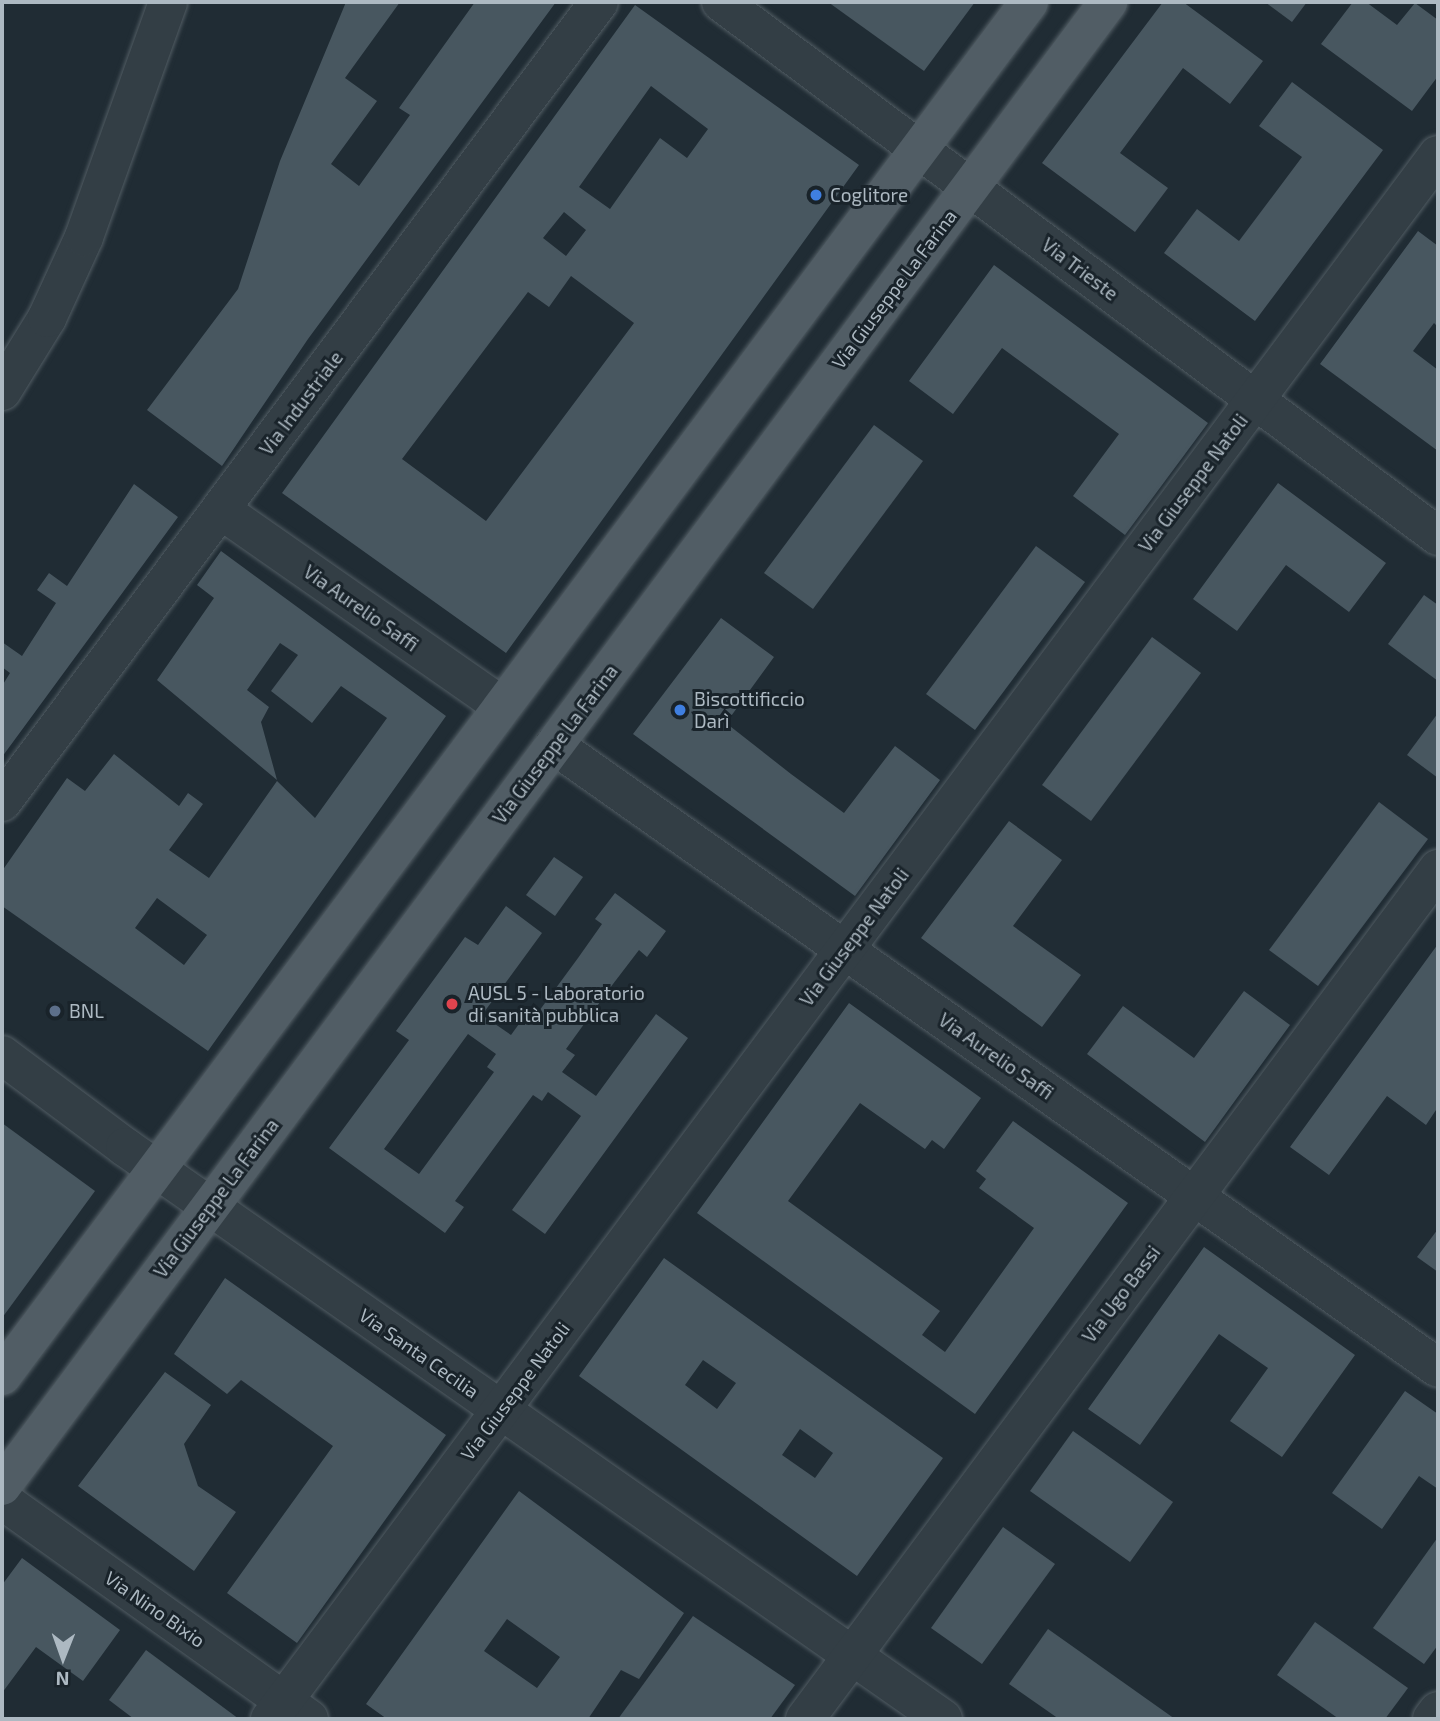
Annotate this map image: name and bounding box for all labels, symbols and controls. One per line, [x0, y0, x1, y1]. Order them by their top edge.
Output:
place label: Coglitore [830, 184, 908, 206]
marker: Coglitore [808, 187, 824, 203]
street label: Via Giuseppe La Farina [827, 205, 961, 373]
street label: Via Trieste [1037, 233, 1123, 305]
street label: Via Industriale [255, 347, 347, 459]
street label: Via Giuseppe Natoli [1134, 409, 1252, 557]
street label: Via Aurelio Saffi [299, 560, 423, 656]
street label: Via Giuseppe La Farina [488, 660, 622, 828]
place label: Biscottificcio Darì [694, 688, 805, 732]
marker: Biscottificcio Darì [672, 702, 688, 718]
street label: Via Giuseppe Natoli [795, 863, 913, 1011]
place label: AUSL 5 - Laboratorio di sanità pubblica [468, 982, 645, 1026]
marker: AUSL 5 - Laboratorio di sanità pubblica [442, 994, 462, 1014]
place label: BNL [69, 1000, 104, 1022]
marker: BNL [47, 1003, 63, 1019]
street label: Via Aurelio Saffi [934, 1008, 1058, 1104]
street label: Via Giuseppe La Farina [149, 1114, 283, 1282]
street label: Via Ugo Bassi [1077, 1241, 1165, 1347]
street label: Via Santa Cecilia [355, 1303, 483, 1403]
street label: Via Giuseppe Natoli [456, 1317, 574, 1465]
street label: Via Nino Bixio [100, 1566, 210, 1652]
north arrow [28, 1623, 98, 1693]
text: N [56, 1668, 70, 1691]

